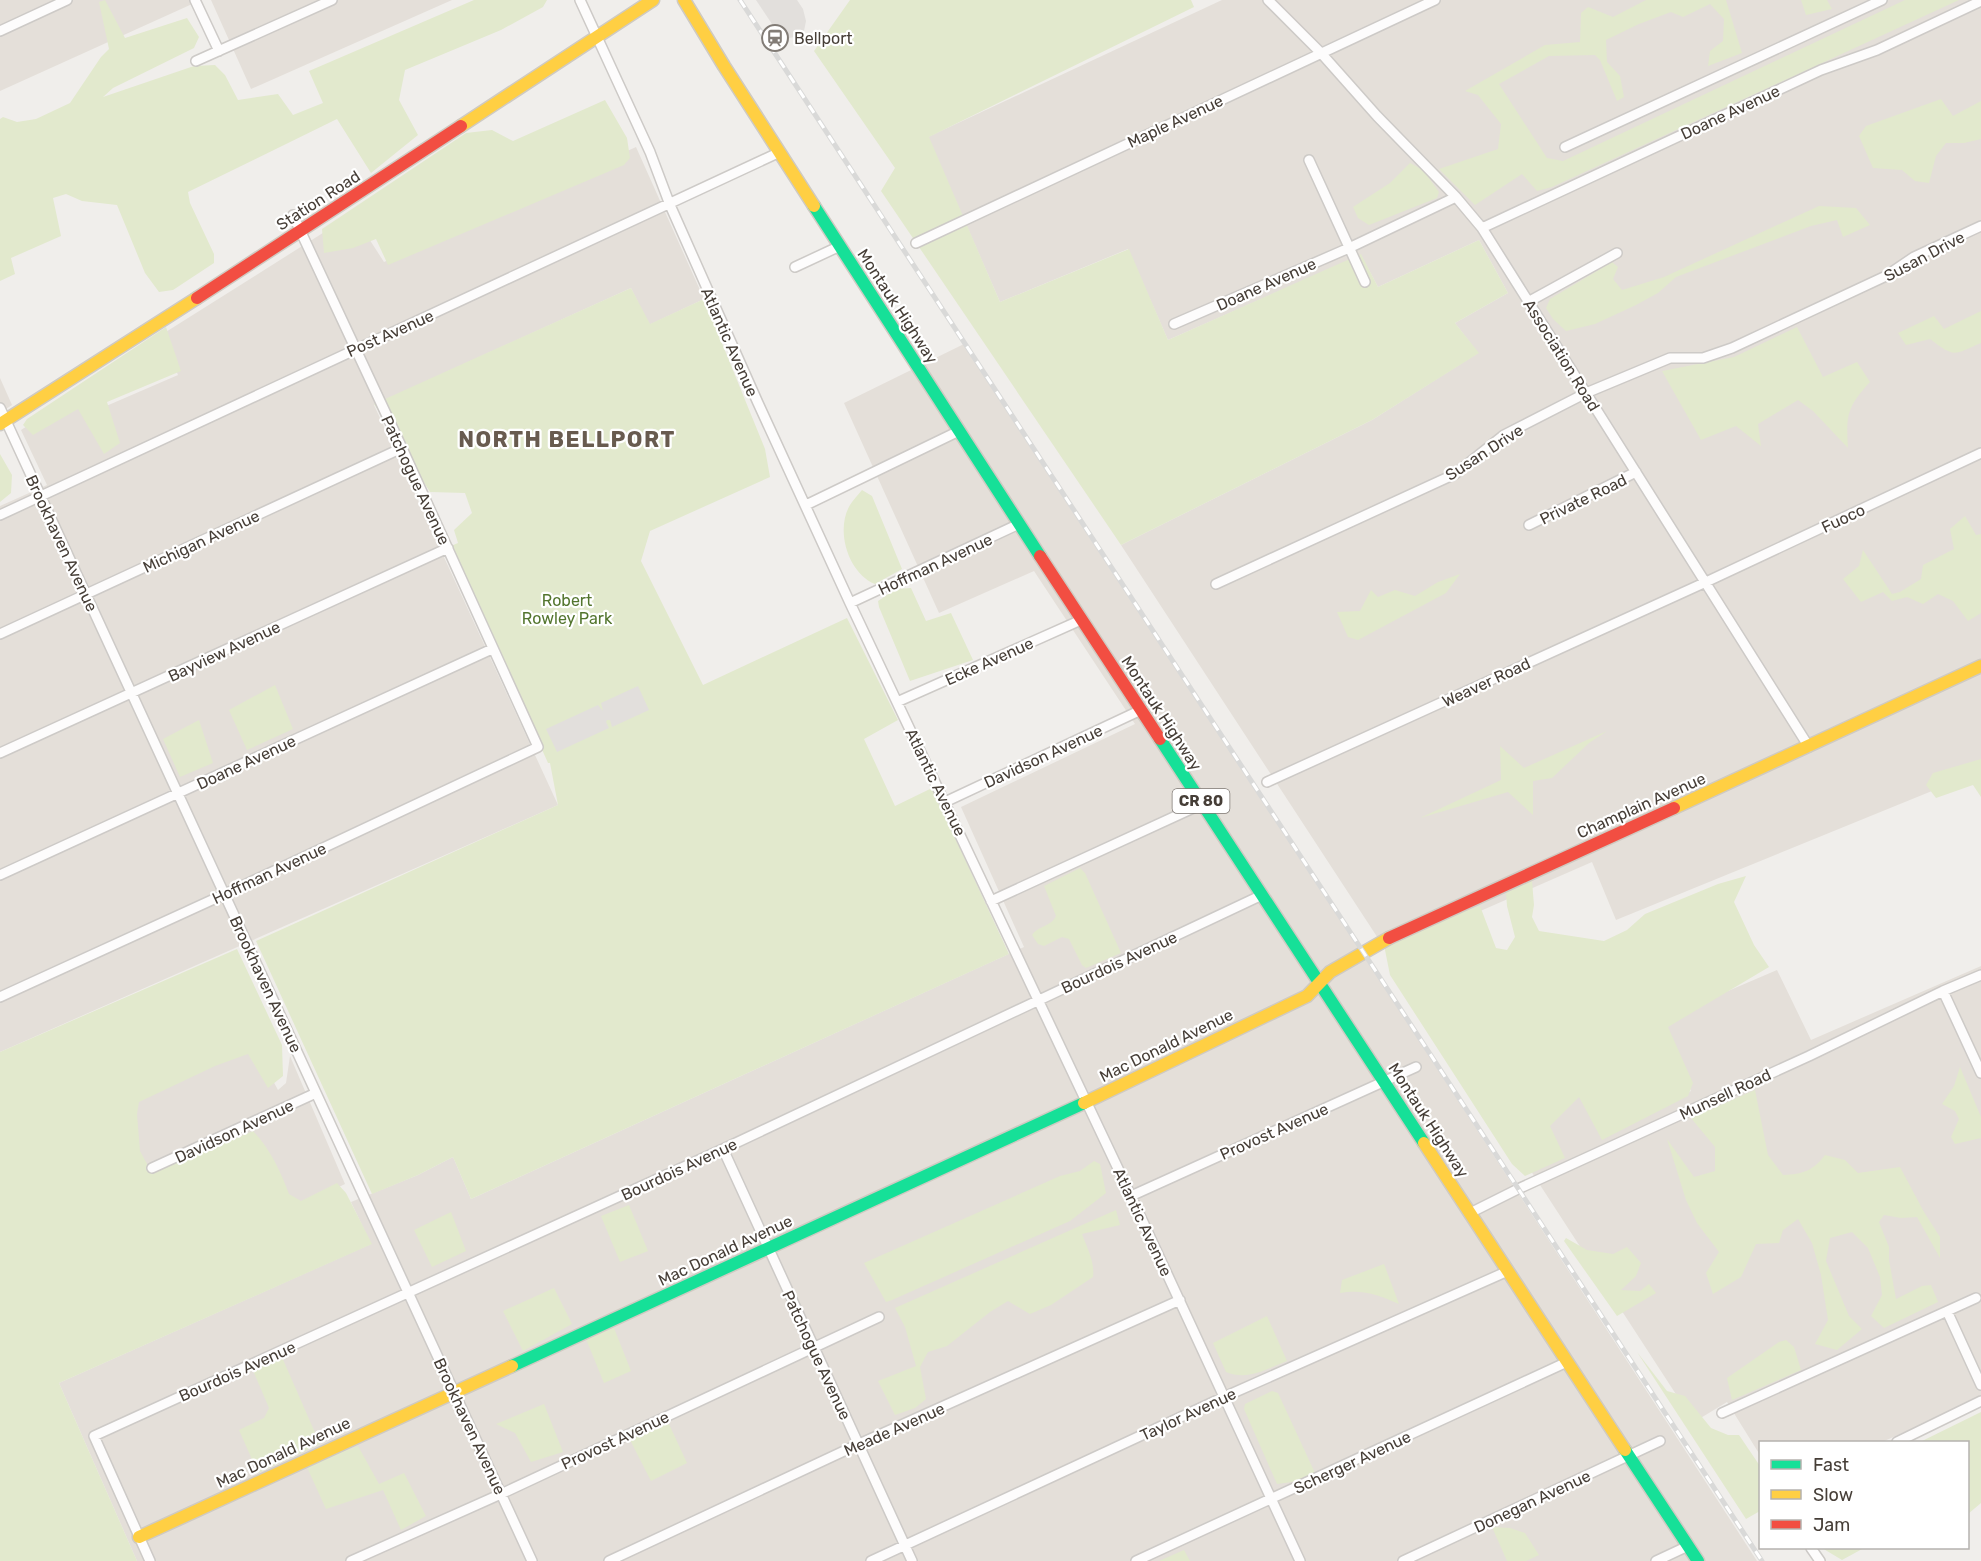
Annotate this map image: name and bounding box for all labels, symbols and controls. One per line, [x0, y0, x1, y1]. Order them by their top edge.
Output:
station icon: Bellport [760, 23, 790, 53]
place label: Bellport [794, 29, 852, 48]
street label: Doane Avenue [1678, 81, 1783, 144]
street label: Maple Avenue [1124, 91, 1226, 152]
street label: Station Road [273, 166, 364, 234]
street label: Susan Drive [1881, 227, 1968, 286]
street label: Montauk Highway [853, 245, 942, 367]
street label: Doane Avenue [1213, 254, 1319, 315]
street label: Atlantic Avenue [697, 285, 762, 400]
street label: Association Road [1519, 296, 1604, 415]
street label: Post Avenue [344, 306, 437, 361]
street label: Patchogue Avenue [377, 412, 454, 548]
street label: Susan Drive [1442, 420, 1527, 485]
district label: NORTH BELLPORT [458, 426, 676, 453]
street label: Private Road [1537, 470, 1630, 529]
street label: Brookhaven Avenue [22, 472, 102, 615]
street label: Fuoco [1818, 500, 1868, 537]
street label: Michigan Avenue [140, 506, 263, 577]
street label: Hoffman Avenue [875, 530, 995, 599]
park label: Robert Rowley Park [522, 591, 613, 628]
street label: Bayview Avenue [165, 617, 283, 686]
street label: Ecke Avenue [942, 633, 1036, 689]
street label: Montauk Highway [1117, 652, 1206, 774]
street label: Weaver Road [1439, 654, 1533, 711]
street label: Davidson Avenue [981, 721, 1106, 792]
street label: Atlantic Avenue [901, 725, 970, 839]
street label: Doane Avenue [194, 731, 299, 794]
street label: Champlain Avenue [1574, 769, 1709, 842]
road number: CR 80 [1172, 789, 1230, 813]
street label: Hoffman Avenue [209, 839, 329, 908]
street label: Brookhaven Avenue [226, 913, 306, 1056]
street label: Bourdois Avenue [1058, 927, 1180, 998]
street label: Mac Donald Avenue [1096, 1005, 1236, 1086]
street label: Montauk Highway [1384, 1059, 1473, 1181]
street label: Munsell Road [1676, 1065, 1774, 1124]
street label: Davidson Avenue [172, 1096, 297, 1167]
street label: Provost Avenue [1217, 1099, 1331, 1164]
street label: Bourdois Avenue [618, 1134, 740, 1205]
street label: Atlantic Avenue [1109, 1165, 1176, 1279]
street label: Mac Donald Avenue [655, 1211, 795, 1290]
street label: Patchogue Avenue [778, 1287, 855, 1423]
street label: Bourdois Avenue [176, 1337, 299, 1406]
street label: Brookhaven Avenue [430, 1355, 510, 1498]
street label: Taylor Avenue [1137, 1384, 1239, 1445]
street label: Meade Avenue [841, 1399, 948, 1460]
street label: Provost Avenue [558, 1407, 672, 1474]
street label: Mac Donald Avenue [213, 1413, 353, 1492]
street label: Scherger Avenue [1291, 1427, 1414, 1498]
legend [1759, 1441, 1969, 1549]
text: Fast [1813, 1454, 1849, 1476]
street label: Donegan Avenue [1471, 1466, 1594, 1537]
text: Slow [1813, 1484, 1853, 1506]
text: Jam [1813, 1514, 1850, 1536]

